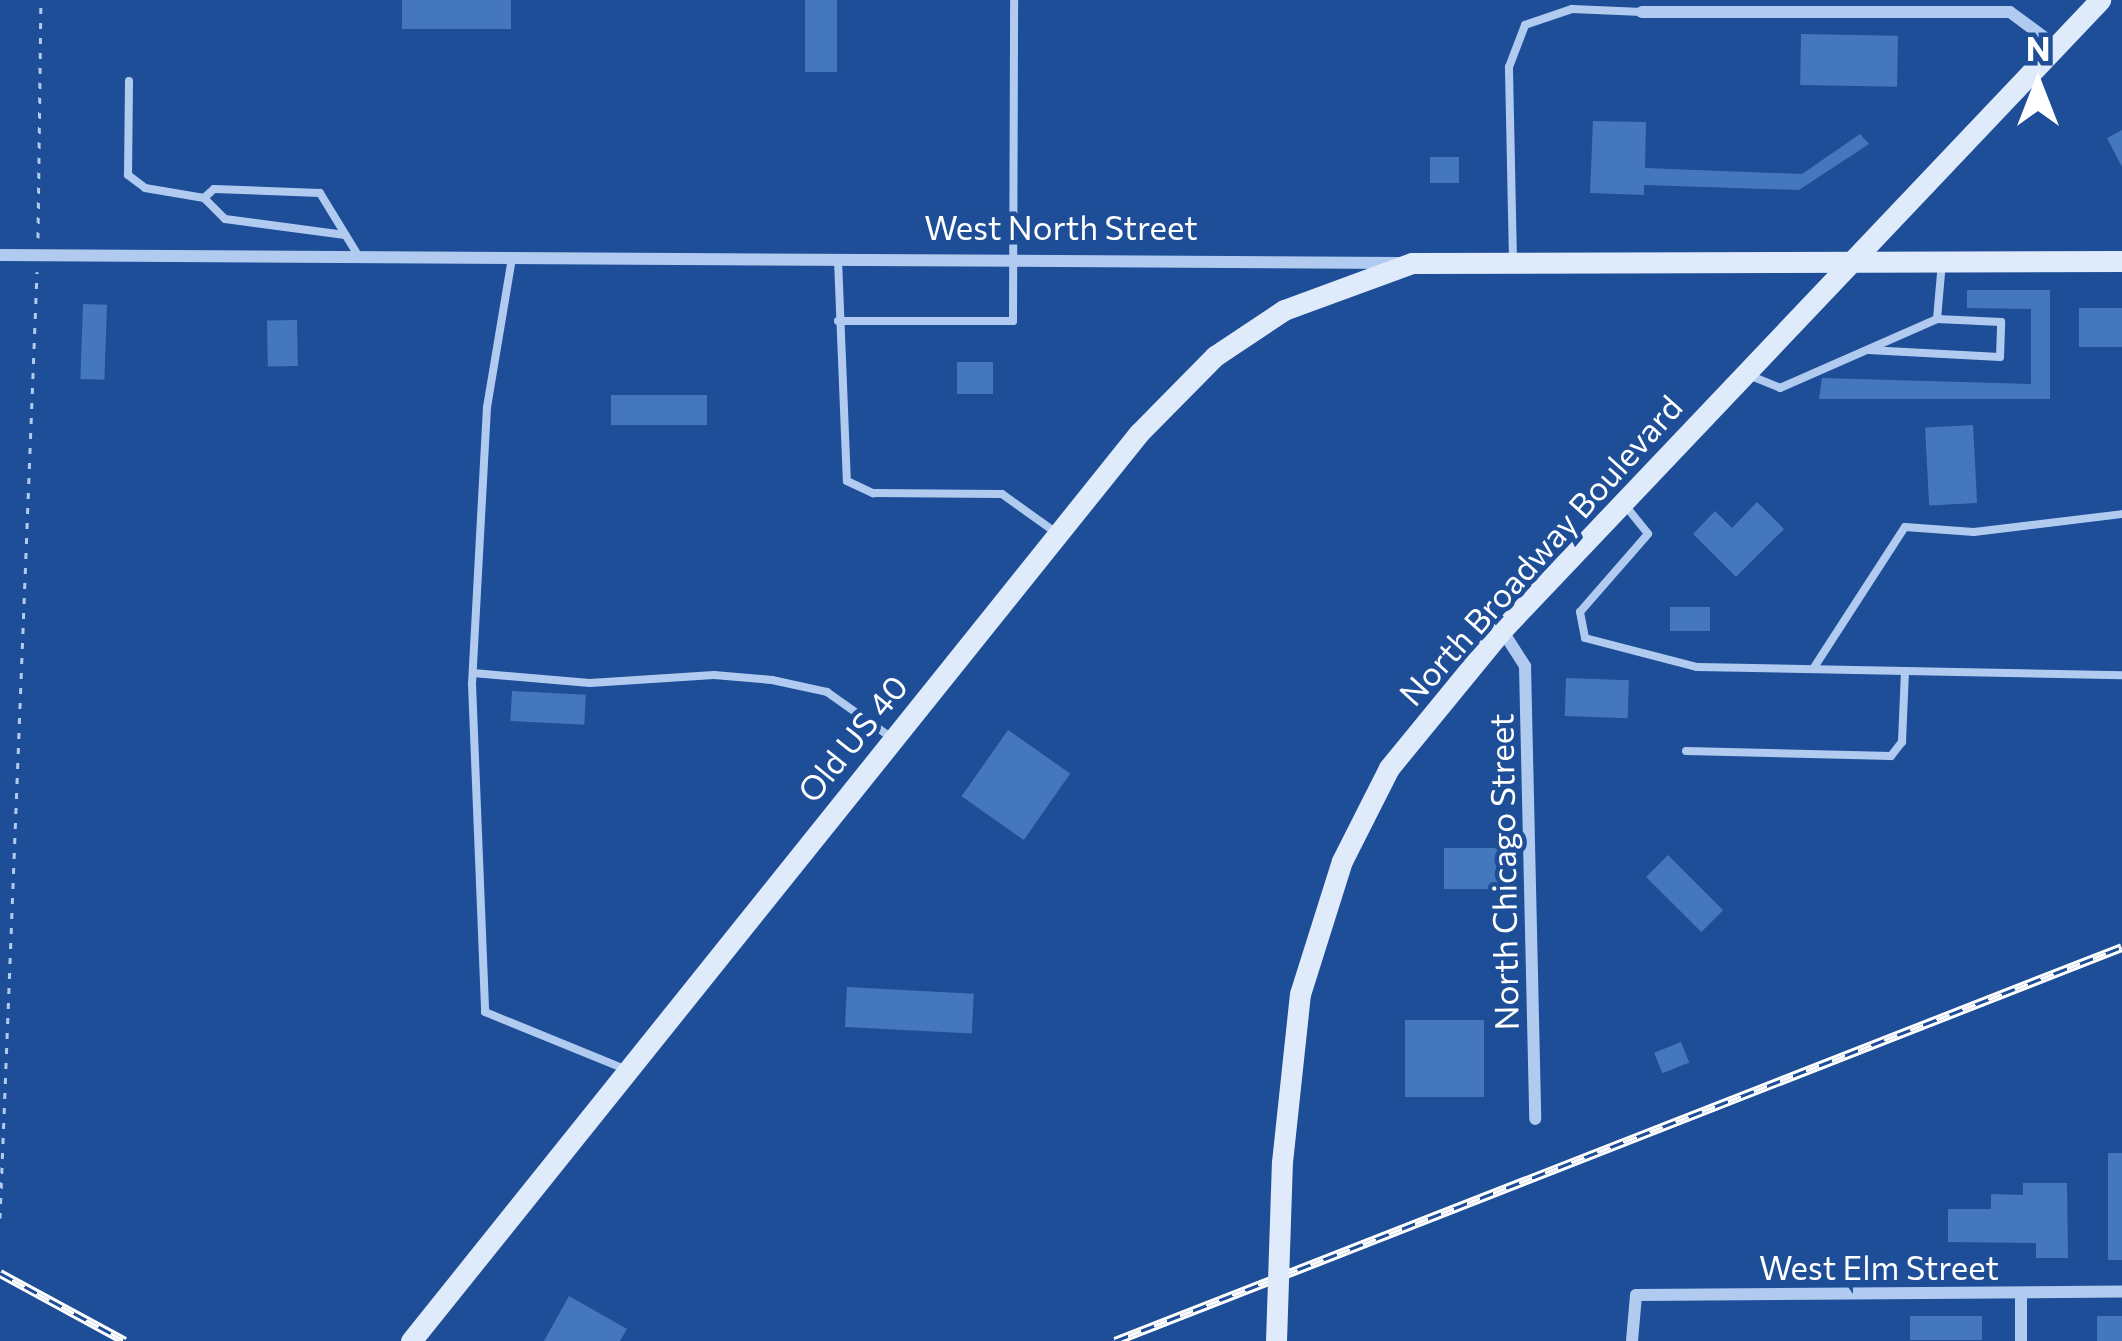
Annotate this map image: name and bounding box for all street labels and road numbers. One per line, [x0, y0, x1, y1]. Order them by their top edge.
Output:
street label: West North Street [924, 207, 1198, 247]
street label: North Broadway Boulevard [1390, 387, 1690, 713]
street label: Old US 40 [789, 667, 915, 809]
street label: North Chicago Street [1480, 713, 1526, 1031]
street label: West Elm Street [1759, 1247, 1999, 1287]

